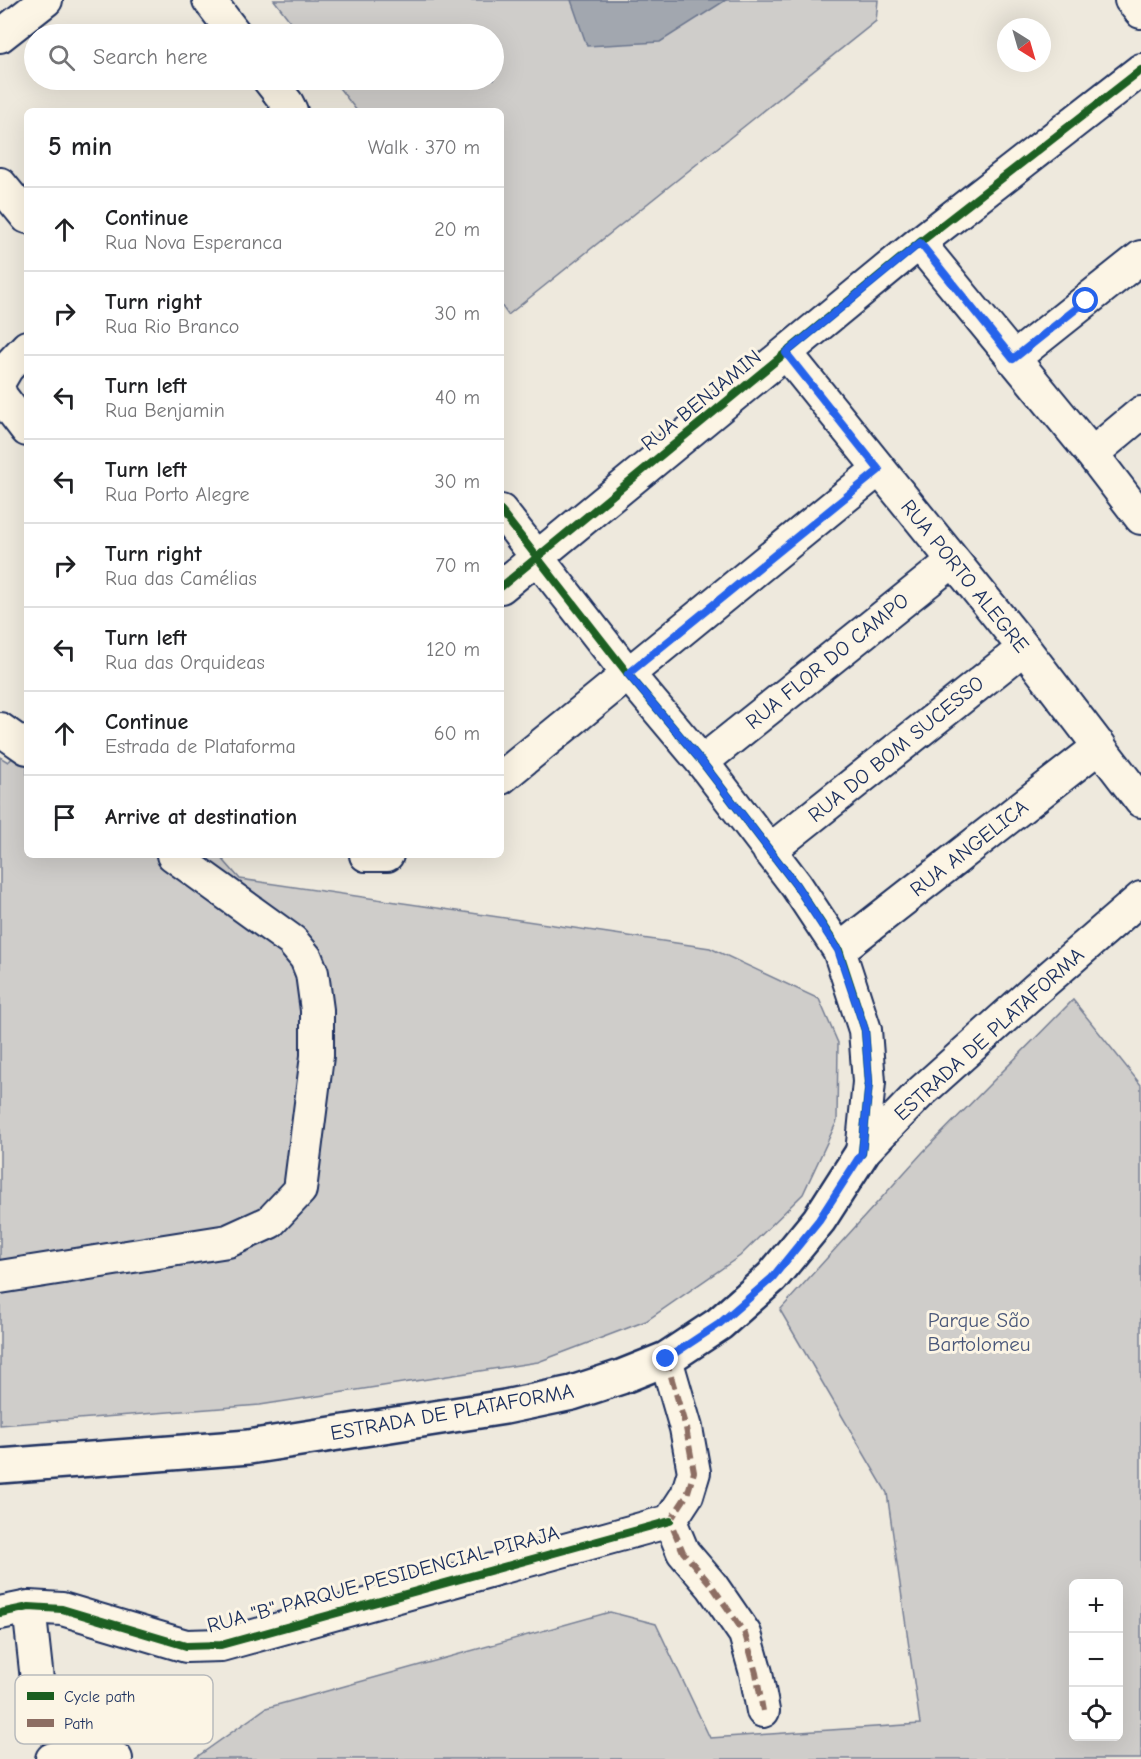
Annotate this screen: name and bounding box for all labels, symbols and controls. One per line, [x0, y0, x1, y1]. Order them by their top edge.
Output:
north arrow [997, 18, 1051, 72]
search box [24, 24, 504, 90]
icon: search [45, 41, 78, 74]
text: Search here [93, 44, 208, 70]
text: 5 min [48, 132, 112, 162]
text: Walk · 370 m [368, 136, 480, 159]
text: Continue [105, 205, 188, 231]
icon: ahead [48, 213, 81, 246]
text: 20 m [434, 218, 480, 241]
text: Rua Nova Esperanca [105, 231, 283, 254]
route start [1072, 287, 1098, 313]
text: Turn right [105, 289, 202, 315]
icon: right [48, 297, 81, 330]
text: 30 m [434, 302, 480, 325]
text: Rua Rio Branco [105, 315, 239, 338]
street label: RUA BENJAMIN [636, 344, 766, 456]
text: Turn left [105, 373, 187, 399]
icon: left [48, 381, 81, 414]
text: 40 m [435, 386, 480, 409]
text: Rua Benjamin [105, 399, 225, 422]
text: Turn left [105, 457, 187, 483]
icon: left [48, 465, 81, 498]
text: 30 m [434, 470, 480, 493]
text: Rua Porto Alegre [105, 483, 250, 506]
street label: RUA PORTO ALEGRE [896, 495, 1034, 657]
text: Turn right [105, 541, 202, 567]
icon: right [48, 549, 81, 582]
text: 70 m [435, 554, 480, 577]
text: Rua das Camélias [105, 567, 257, 590]
street label: RUA FLOR DO CAMPO [741, 588, 913, 734]
text: Turn left [105, 625, 187, 651]
icon: left [48, 633, 81, 666]
text: 120 m [426, 638, 480, 661]
text: Rua das Orquideas [105, 651, 265, 674]
street label: RUA DO BOM SUCESSO [803, 671, 989, 827]
text: Continue [105, 709, 188, 735]
icon: ahead [48, 717, 81, 750]
text: 60 m [434, 722, 480, 745]
text: Estrada de Plataforma [105, 735, 296, 758]
street label: RUA ANGELICA [905, 795, 1033, 901]
icon: arrive [48, 801, 81, 834]
text: Arrive at destination [105, 804, 297, 830]
street label: ESTRADA DE PLATAFORMA [889, 942, 1089, 1126]
park label: Parque São Bartolomeu [927, 1308, 1031, 1356]
route end [652, 1345, 678, 1371]
street label: ESTRADA DE PLATAFORMA [328, 1379, 576, 1445]
street label: RUA "B" PARQUE PESIDENCIAL PIRAJA [204, 1520, 562, 1638]
map controls [1069, 1579, 1123, 1741]
button: + [1069, 1579, 1123, 1633]
button: − [1069, 1633, 1123, 1687]
legend [15, 1675, 213, 1744]
button: locate [1069, 1687, 1123, 1741]
text: Cycle path [64, 1688, 135, 1706]
text: Path [64, 1715, 94, 1733]

